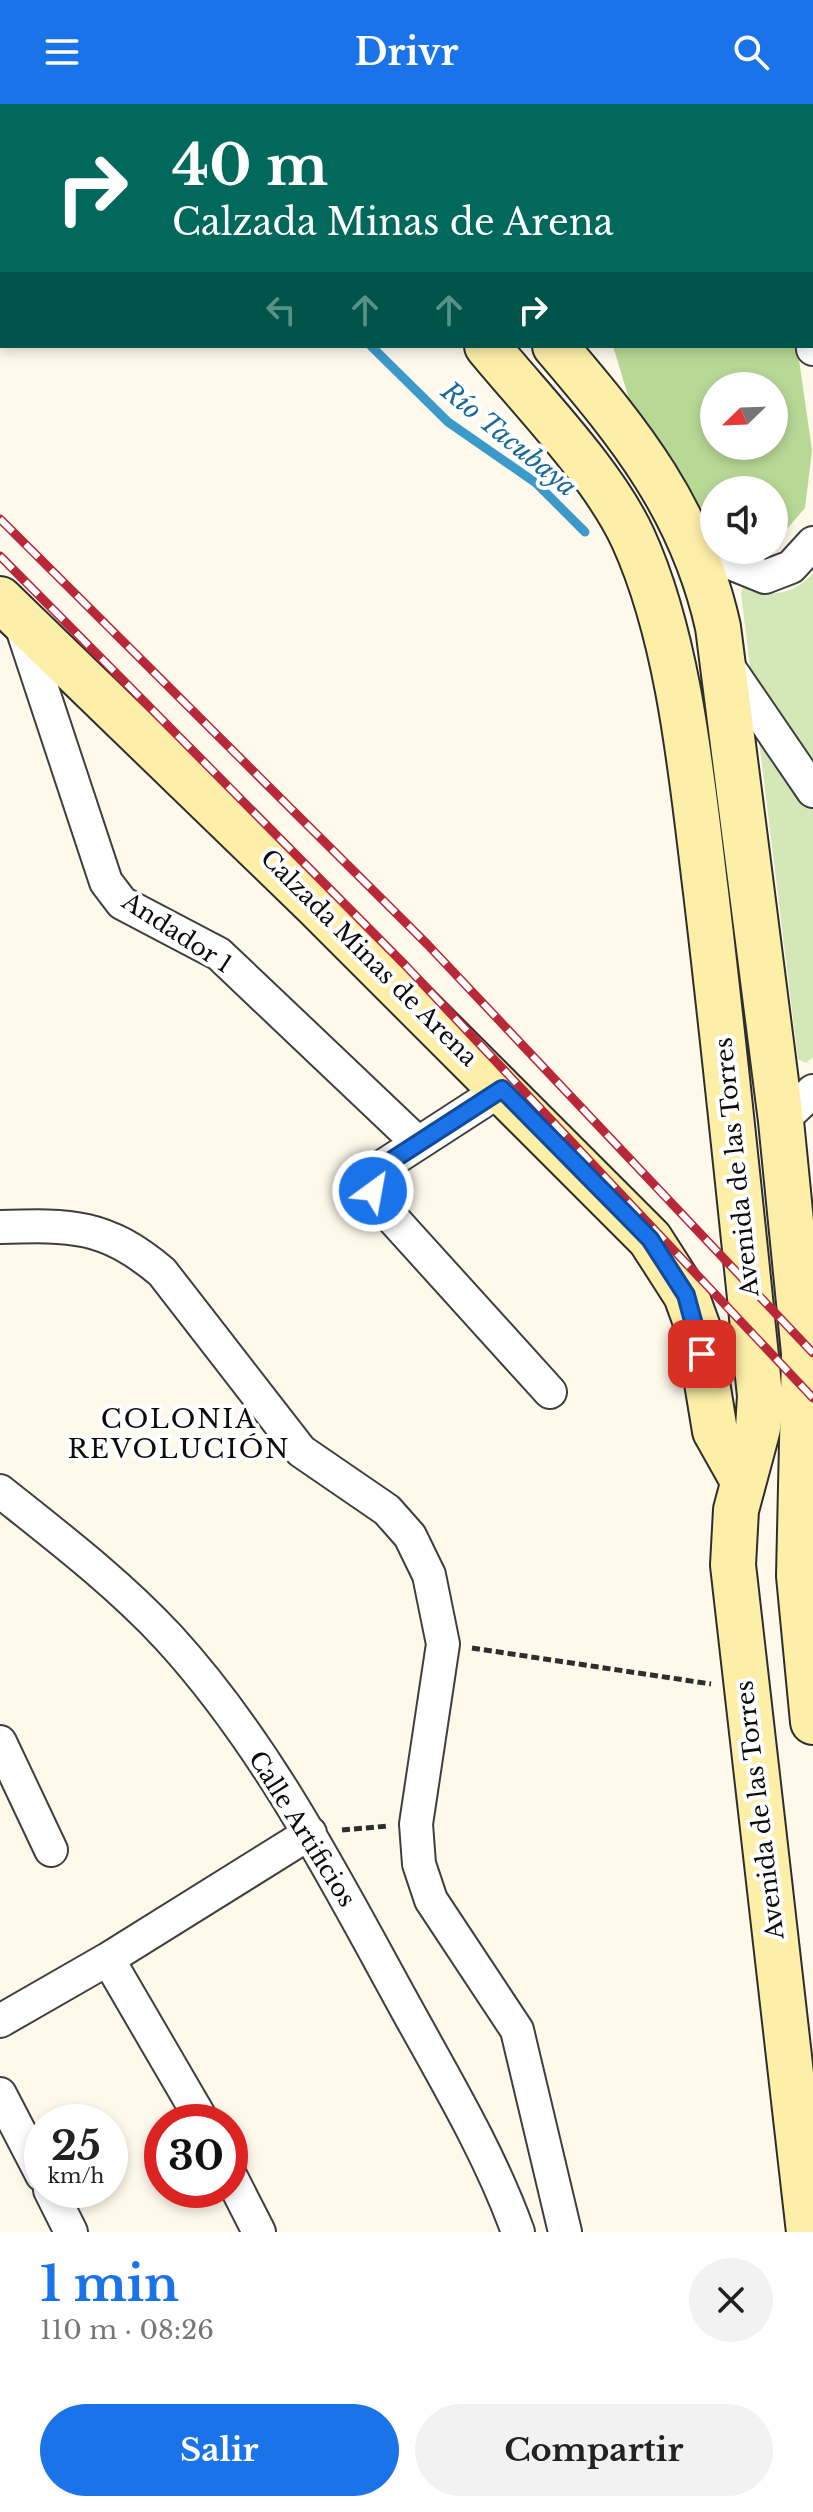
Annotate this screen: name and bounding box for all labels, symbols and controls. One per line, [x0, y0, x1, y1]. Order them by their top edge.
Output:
icon: menu [40, 30, 84, 74]
text: Drivr [354, 30, 459, 75]
icon: search [729, 30, 773, 74]
text: 40 m [172, 131, 328, 200]
icon: right [40, 136, 144, 240]
text: Calzada Minas de Arena [172, 200, 613, 245]
icon: left [259, 288, 303, 332]
icon: ahead [343, 288, 387, 332]
icon: ahead [427, 288, 471, 332]
icon: right [511, 288, 555, 332]
north arrow [700, 372, 788, 460]
map controls [700, 372, 788, 564]
water label: Río Tacubaya [434, 374, 583, 503]
button: sound [700, 476, 788, 564]
street label: Calzada Minas de Arena [255, 843, 484, 1072]
street label: Andador 1 [116, 886, 238, 979]
street label: Avenida de las Torres [708, 1036, 765, 1299]
position arrow [331, 1149, 415, 1233]
pin [668, 1320, 736, 1388]
icon: arrive [680, 1332, 724, 1376]
district label: COLONIA REVOLUCIÓN [68, 1403, 290, 1465]
street label: Avenida de las Torres [729, 1679, 790, 1942]
street label: Calle Artificios [243, 1745, 362, 1912]
speed limit sign: 30 [144, 2104, 248, 2208]
text: 25 [51, 2121, 101, 2171]
text: km/h [48, 2164, 104, 2188]
text: 1 min [40, 2254, 179, 2314]
button: close [689, 2258, 773, 2342]
text: 110 m · 08:26 [40, 2314, 214, 2346]
button: Salir [40, 2404, 399, 2496]
button: Compartir [415, 2404, 773, 2496]

